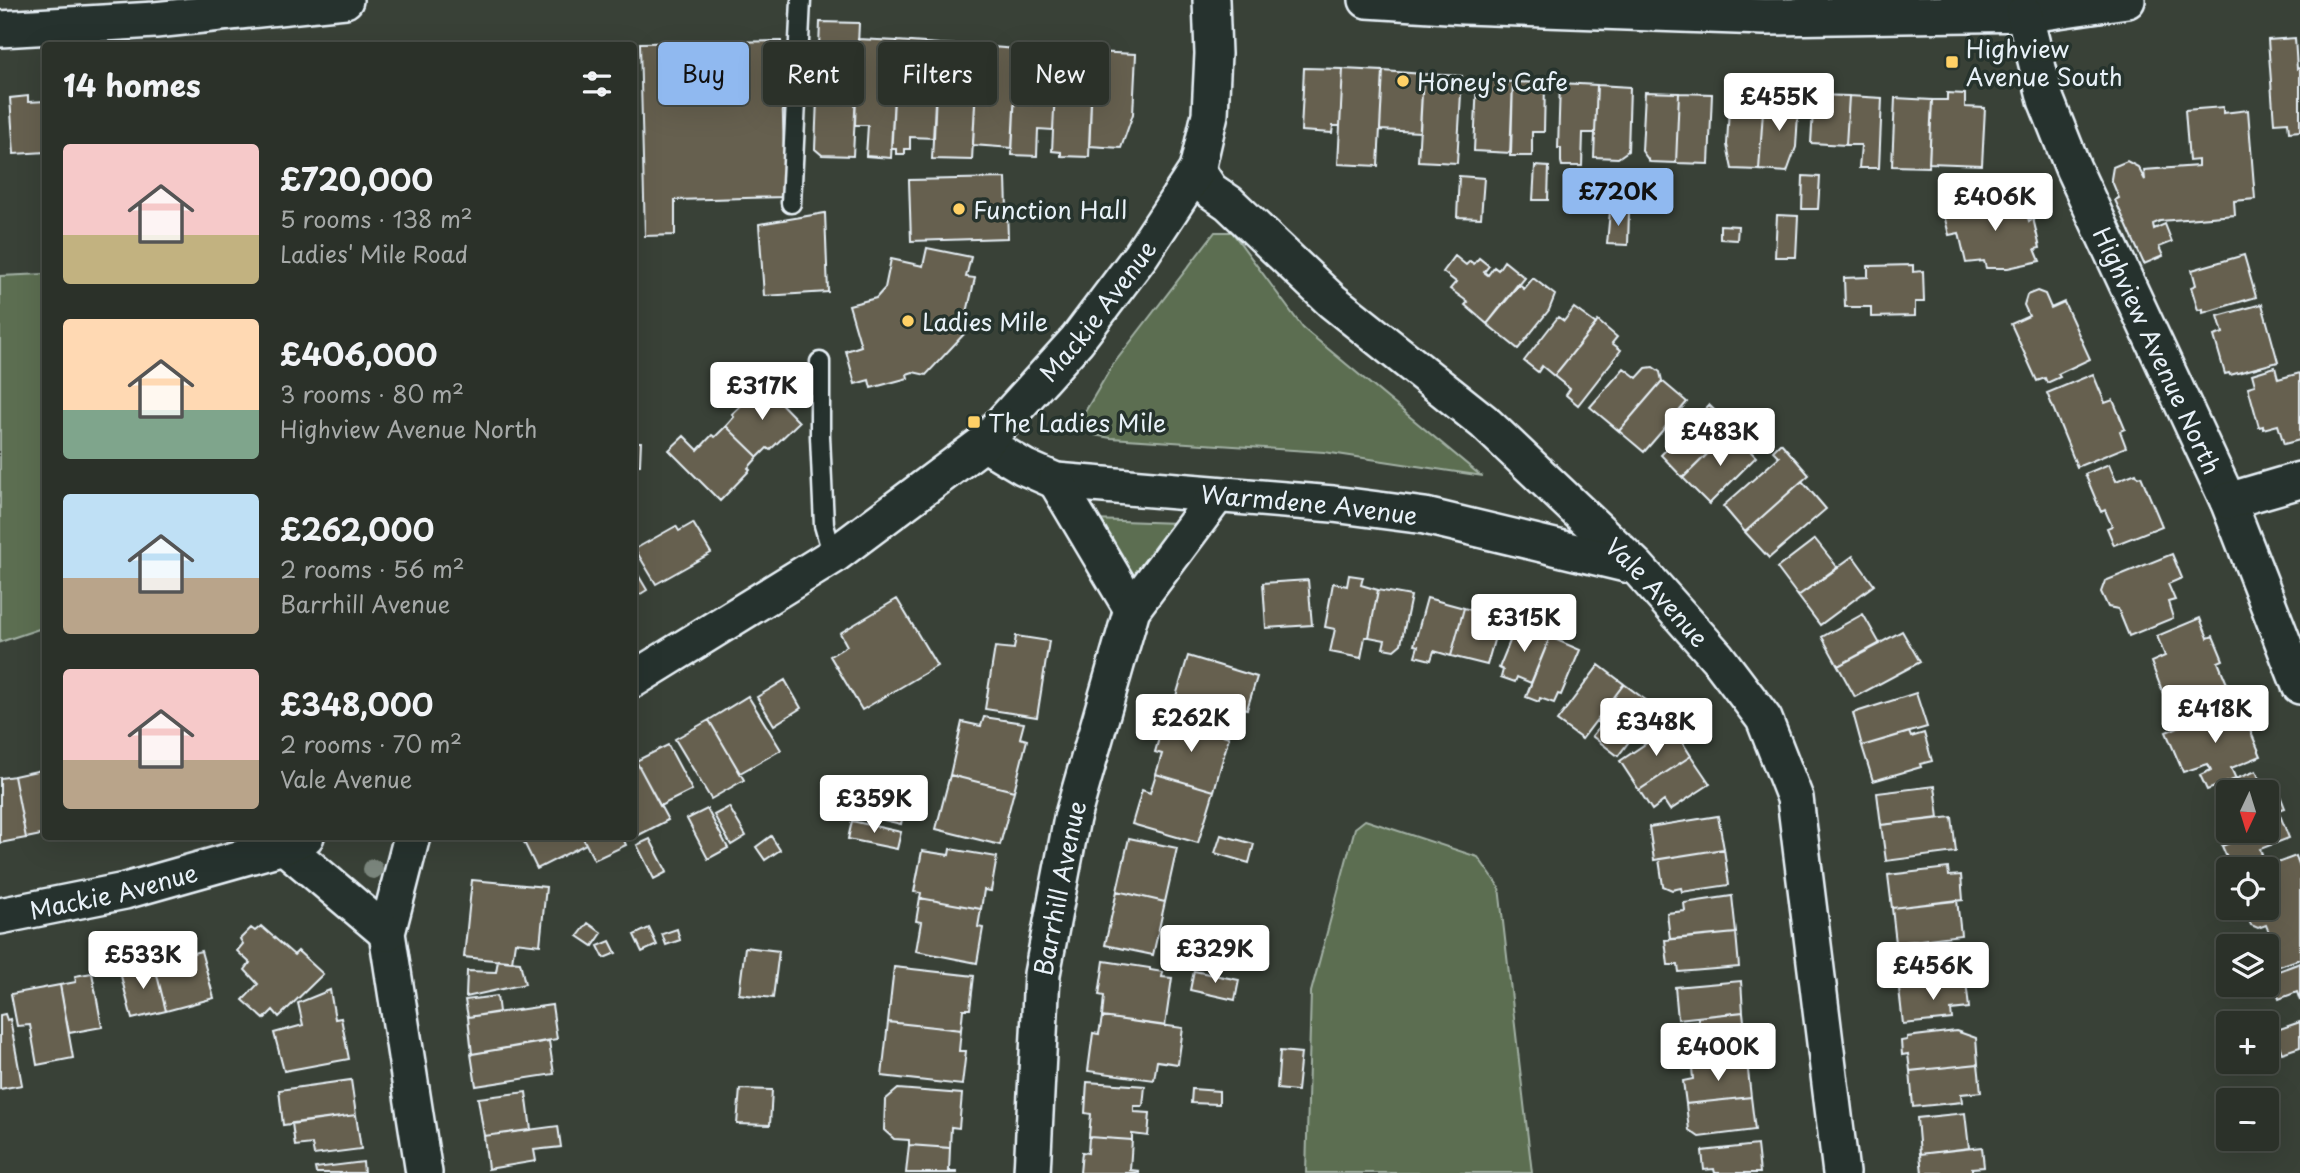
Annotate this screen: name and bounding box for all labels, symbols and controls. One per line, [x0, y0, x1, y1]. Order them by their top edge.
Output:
place label: Highview Avenue South [1966, 30, 2123, 94]
chip: Buy [658, 42, 749, 105]
chip: Rent [763, 42, 864, 105]
chip: Filters [878, 42, 997, 105]
chip: New [1011, 42, 1109, 105]
marker: Highview Avenue South [1944, 54, 1960, 70]
text: 14 homes [63, 62, 201, 107]
place label: Honey's Cafe [1417, 63, 1568, 99]
icon: filters [578, 65, 616, 103]
marker: Honey's Cafe [1395, 73, 1411, 89]
pin: £455K [1730, 74, 1828, 133]
text: £455K [1740, 78, 1818, 113]
text: £720,000 [280, 156, 433, 201]
pin: £720K [1569, 168, 1667, 228]
icon: home [119, 172, 203, 256]
text: £720K [1578, 173, 1658, 208]
pin: £406K [1946, 174, 2044, 233]
text: £406K [1954, 178, 2036, 213]
place label: Function Hall [973, 191, 1127, 227]
text: 5 rooms · 138 m² [280, 201, 473, 236]
marker: Function Hall [951, 201, 967, 217]
street label: Highview Avenue North [2085, 221, 2231, 480]
street label: Mackie Avenue [1030, 233, 1164, 389]
text: Ladies' Mile Road [280, 236, 468, 271]
place label: Ladies Mile [922, 303, 1048, 339]
marker: Ladies Mile [900, 313, 916, 329]
text: £406,000 [280, 331, 437, 376]
icon: home [119, 347, 203, 431]
pin: £317K [713, 362, 811, 422]
text: £317K [726, 367, 798, 402]
text: 3 rooms · 80 m² [280, 376, 464, 411]
place label: The Ladies Mile [988, 404, 1167, 440]
pin: £483K [1671, 408, 1769, 468]
text: Highview Avenue North [280, 411, 537, 446]
text: £483K [1681, 413, 1759, 448]
marker: The Ladies Mile [966, 414, 982, 430]
street label: Warmdene Avenue [1200, 475, 1420, 533]
text: £262,000 [280, 506, 434, 551]
icon: home [119, 522, 203, 606]
street label: Vale Avenue [1598, 528, 1718, 654]
text: 2 rooms · 56 m² [280, 551, 465, 586]
text: Barrhill Avenue [280, 586, 450, 621]
pin: £315K [1475, 594, 1573, 654]
text: £315K [1487, 599, 1561, 634]
text: £348,000 [280, 681, 433, 726]
pin: £418K [2166, 686, 2264, 745]
text: £418K [2178, 690, 2252, 725]
pin: £262K [1142, 694, 1240, 754]
icon: home [119, 697, 203, 781]
pin: £348K [1607, 698, 1705, 758]
text: £262K [1152, 699, 1230, 734]
text: £348K [1616, 703, 1696, 738]
text: 2 rooms · 70 m² [280, 726, 462, 761]
text: Vale Avenue [280, 761, 412, 796]
pin: £359K [825, 776, 923, 835]
text: £359K [836, 780, 912, 815]
north arrow [2216, 780, 2278, 844]
map controls [2216, 780, 2279, 1151]
street label: Barrhill Avenue [1024, 796, 1094, 978]
street label: Mackie Avenue [26, 853, 201, 928]
button: locate [2216, 857, 2279, 920]
pin: £329K [1166, 926, 1264, 985]
text: £329K [1176, 930, 1254, 965]
pin: £533K [94, 932, 192, 991]
button: layers [2216, 934, 2279, 997]
text: £533K [104, 936, 182, 971]
pin: £456K [1884, 942, 1982, 1002]
text: £456K [1893, 947, 1973, 982]
button: + [2216, 1011, 2279, 1074]
pin: £400K [1669, 1024, 1767, 1083]
text: £400K [1677, 1028, 1759, 1063]
button: − [2216, 1088, 2279, 1151]

